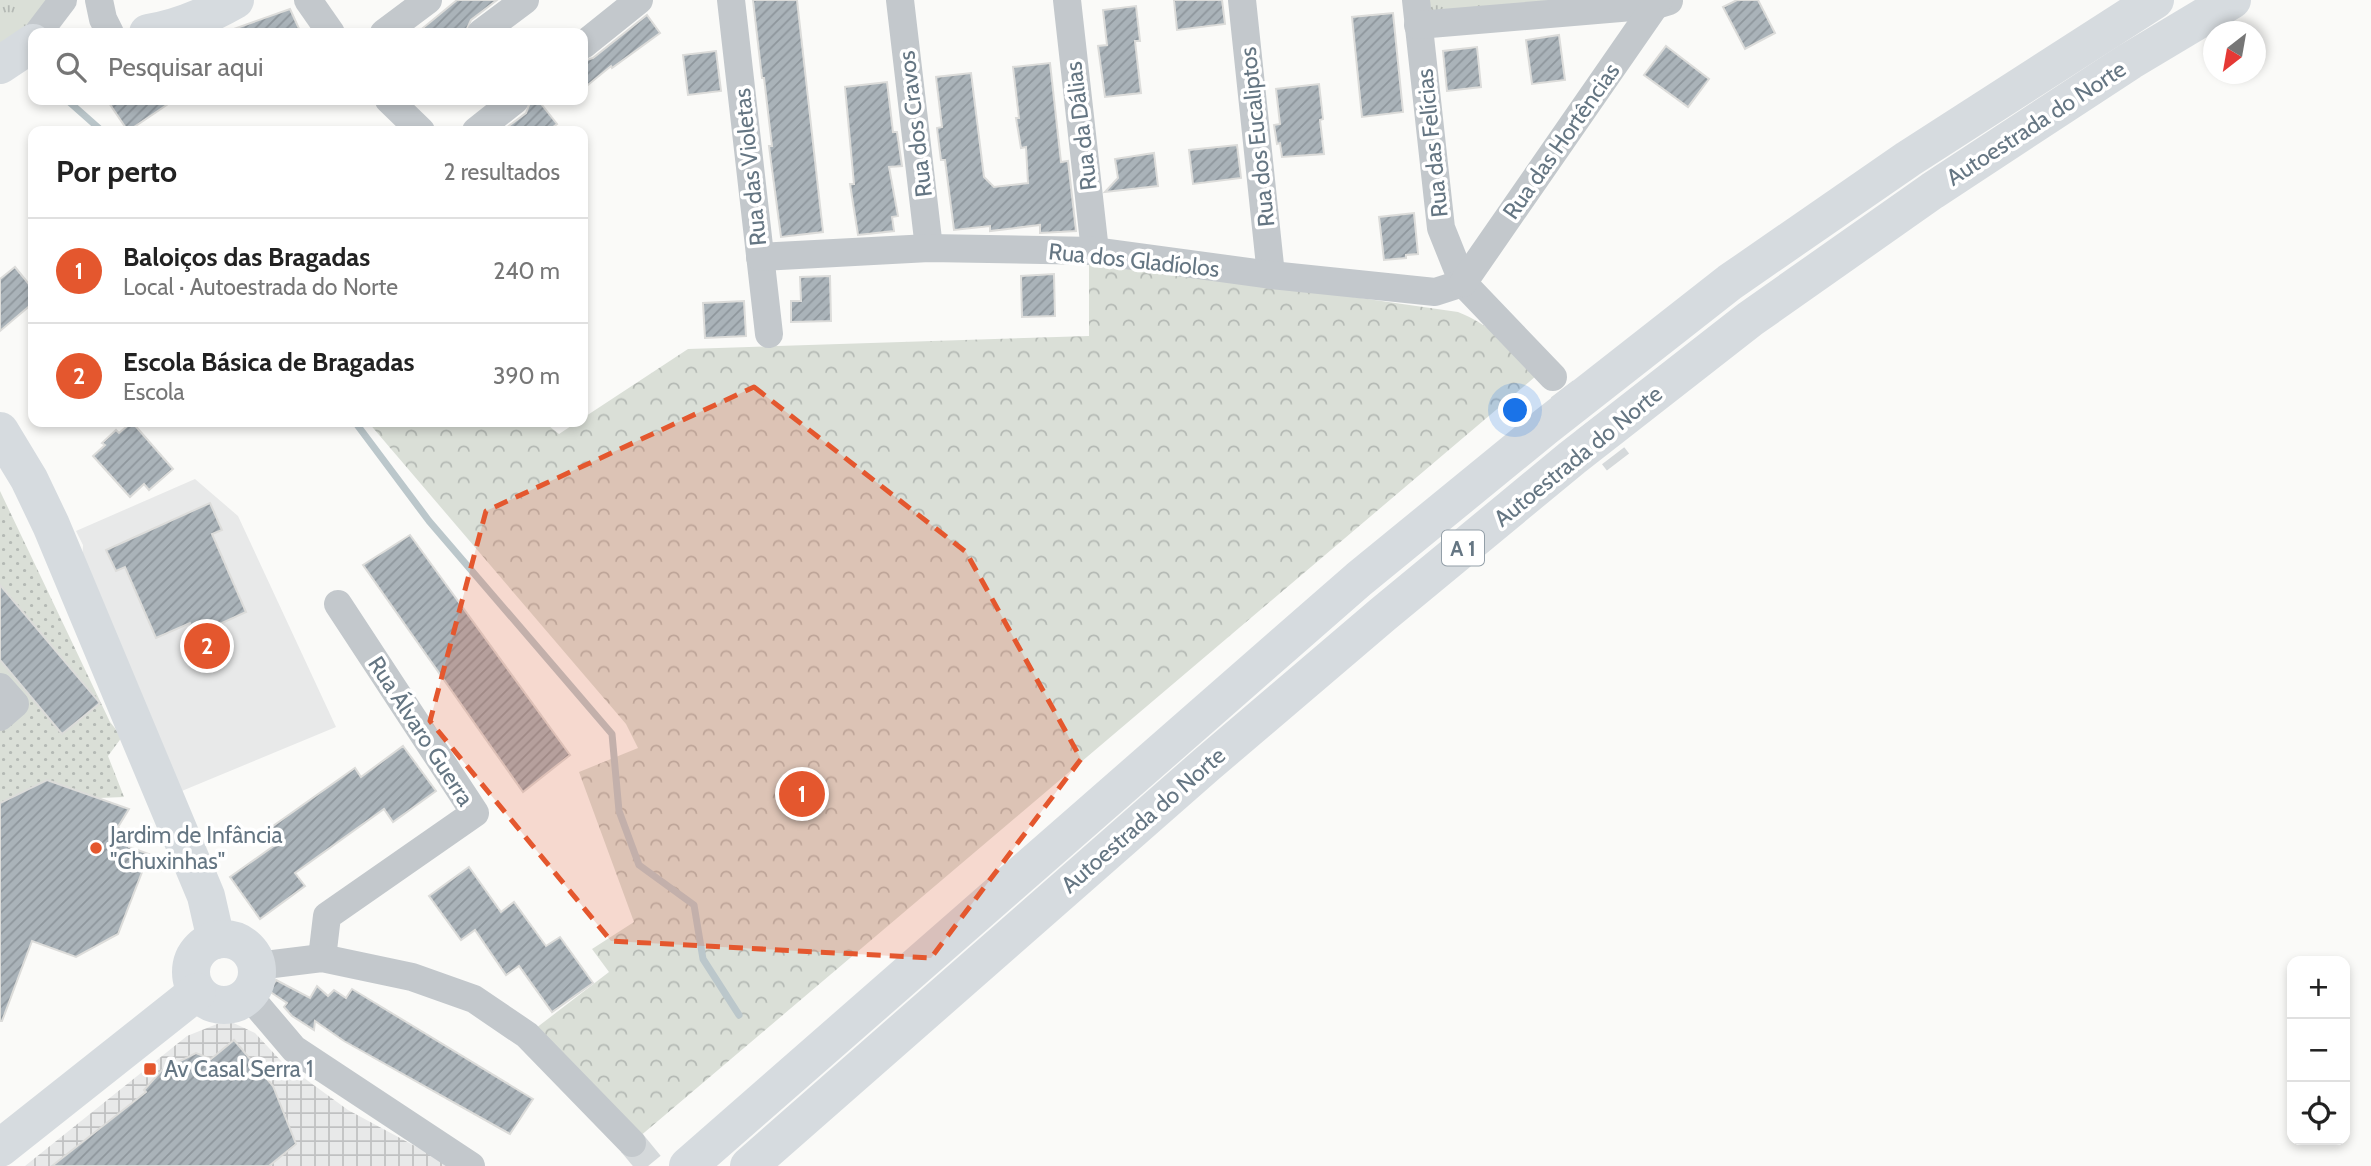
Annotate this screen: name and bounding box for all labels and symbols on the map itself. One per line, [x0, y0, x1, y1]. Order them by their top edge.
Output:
north arrow [2203, 21, 2266, 84]
street label: Rua dos Eucaliptos [1234, 46, 1280, 228]
street label: Rua dos Cravos [892, 49, 938, 199]
street label: Autoestrada do Norte [1941, 54, 2131, 191]
street label: Rua das Hortências [1497, 57, 1625, 225]
street label: Rua da Dálias [1059, 60, 1103, 192]
street label: Rua das Felícias [1410, 67, 1454, 219]
street label: Rua das Violetas [728, 87, 772, 247]
street label: Rua dos Gladíolos [1047, 237, 1221, 283]
street label: Autoestrada do Norte [1488, 379, 1668, 532]
your location [1498, 393, 1532, 427]
road number: A 1 [1442, 530, 1484, 566]
pin: 2 [184, 620, 230, 672]
street label: Rua Álvaro Guerra [362, 650, 481, 811]
street label: Autoestrada do Norte [1055, 741, 1231, 899]
pin: 1 [779, 768, 825, 820]
place label: Jardim de Infância "Chuxinhas" [109, 821, 283, 875]
marker: Jardim de Infância "Chuxinhas" [88, 840, 104, 856]
place label: Av Casal Serra 1 [164, 1055, 314, 1083]
marker: Av Casal Serra 1 [142, 1061, 158, 1077]

